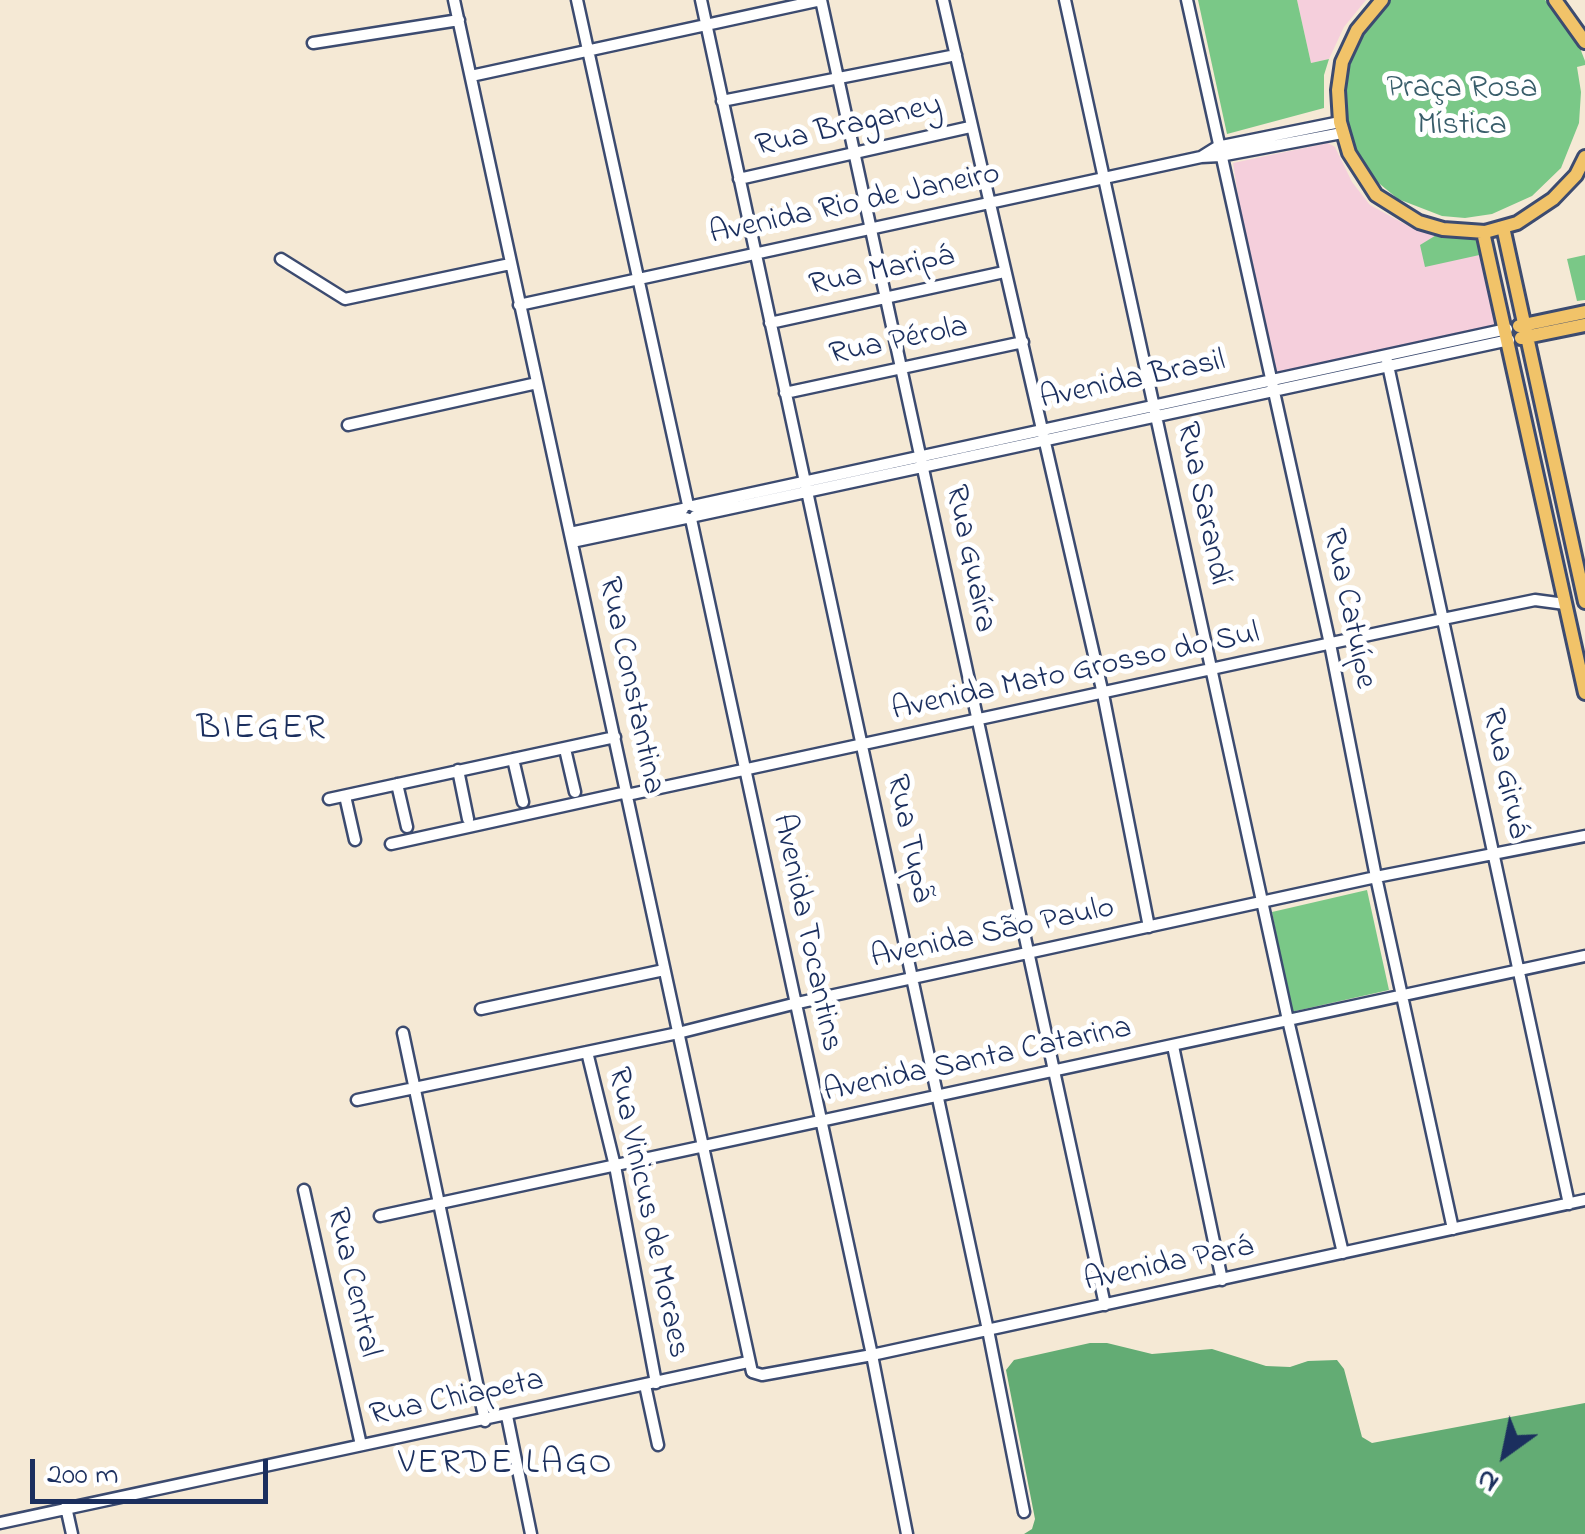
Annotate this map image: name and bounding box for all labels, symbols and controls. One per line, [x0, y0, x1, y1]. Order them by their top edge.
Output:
park label: Praça Rosa Mística [1386, 72, 1538, 147]
street label: Rua Braganey [752, 88, 946, 168]
street label: Avenida Rio de Janeiro [706, 156, 1004, 256]
street label: Rua Maripá [806, 239, 958, 307]
street label: Rua Pérola [826, 310, 972, 376]
street label: Avenida Brasil [1037, 344, 1229, 420]
street label: Rua Sarandí [1165, 419, 1237, 589]
street label: Rua Guaíra [934, 482, 1002, 636]
street label: Rua Catuípe [1311, 526, 1383, 692]
street label: Rua Constantina [587, 574, 671, 798]
street label: Avenida Mato Grosso do Sul [889, 616, 1263, 732]
street label: Rua Giruá [1471, 706, 1535, 842]
district label: BIEGER [197, 710, 327, 752]
street label: Rua Tupã [875, 772, 939, 906]
street label: Avenida Tocantins [761, 811, 849, 1055]
street label: Avenida São Paulo [868, 890, 1118, 980]
street label: Avenida Santa Catarina [821, 1011, 1135, 1113]
street label: Rua Vinicus de Moraes [596, 1064, 696, 1362]
street label: Rua Central [315, 1205, 387, 1361]
street label: Avenida Pará [1081, 1229, 1257, 1303]
street label: Rua Chiapeta [367, 1363, 547, 1437]
north arrow [1455, 1404, 1555, 1504]
scale bar [35, 1439, 272, 1501]
district label: VERDE LAGO [398, 1445, 614, 1487]
text: 200 m [47, 1454, 119, 1498]
text: N [1469, 1457, 1507, 1502]

